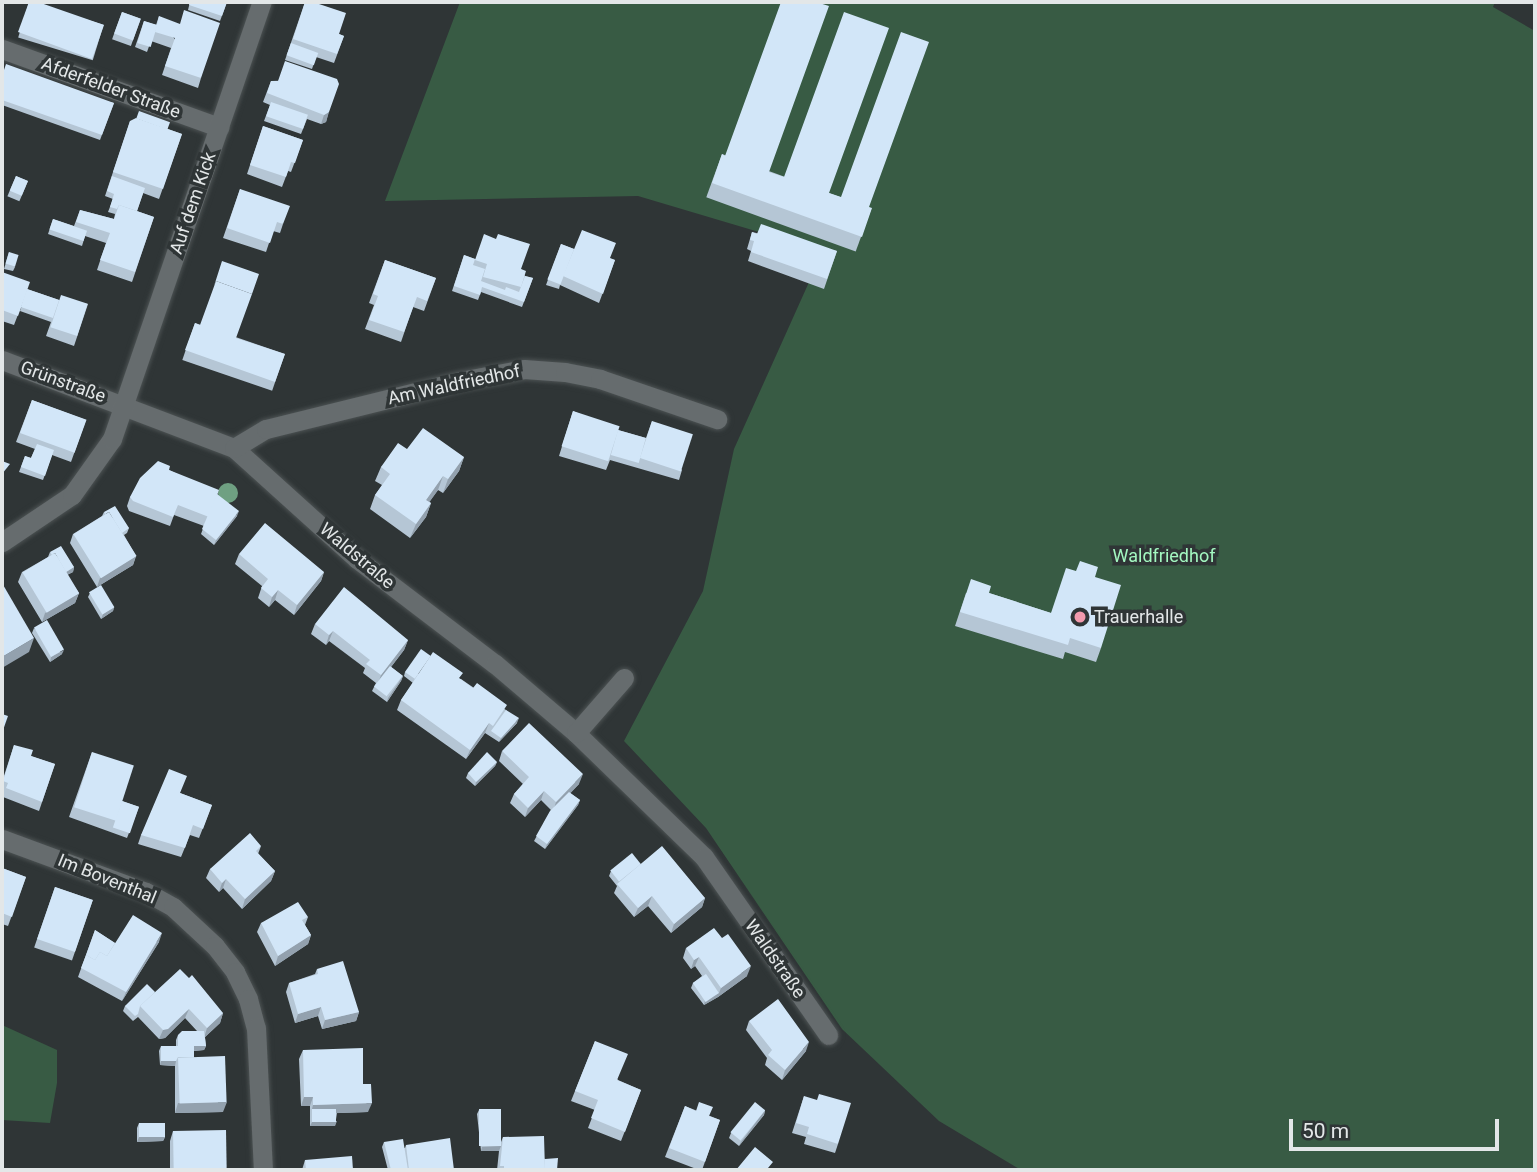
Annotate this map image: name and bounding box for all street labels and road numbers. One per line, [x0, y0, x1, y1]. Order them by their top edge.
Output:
street label: Afderfelder Straße [39, 53, 183, 123]
street label: Auf dem Kick [165, 149, 221, 257]
street label: Grünstraße [17, 357, 109, 407]
street label: Am Waldfriedhof [386, 360, 522, 410]
street label: Waldstraße [315, 518, 399, 594]
street label: Im Boventhal [54, 849, 160, 909]
street label: Waldstraße [740, 916, 810, 1002]

